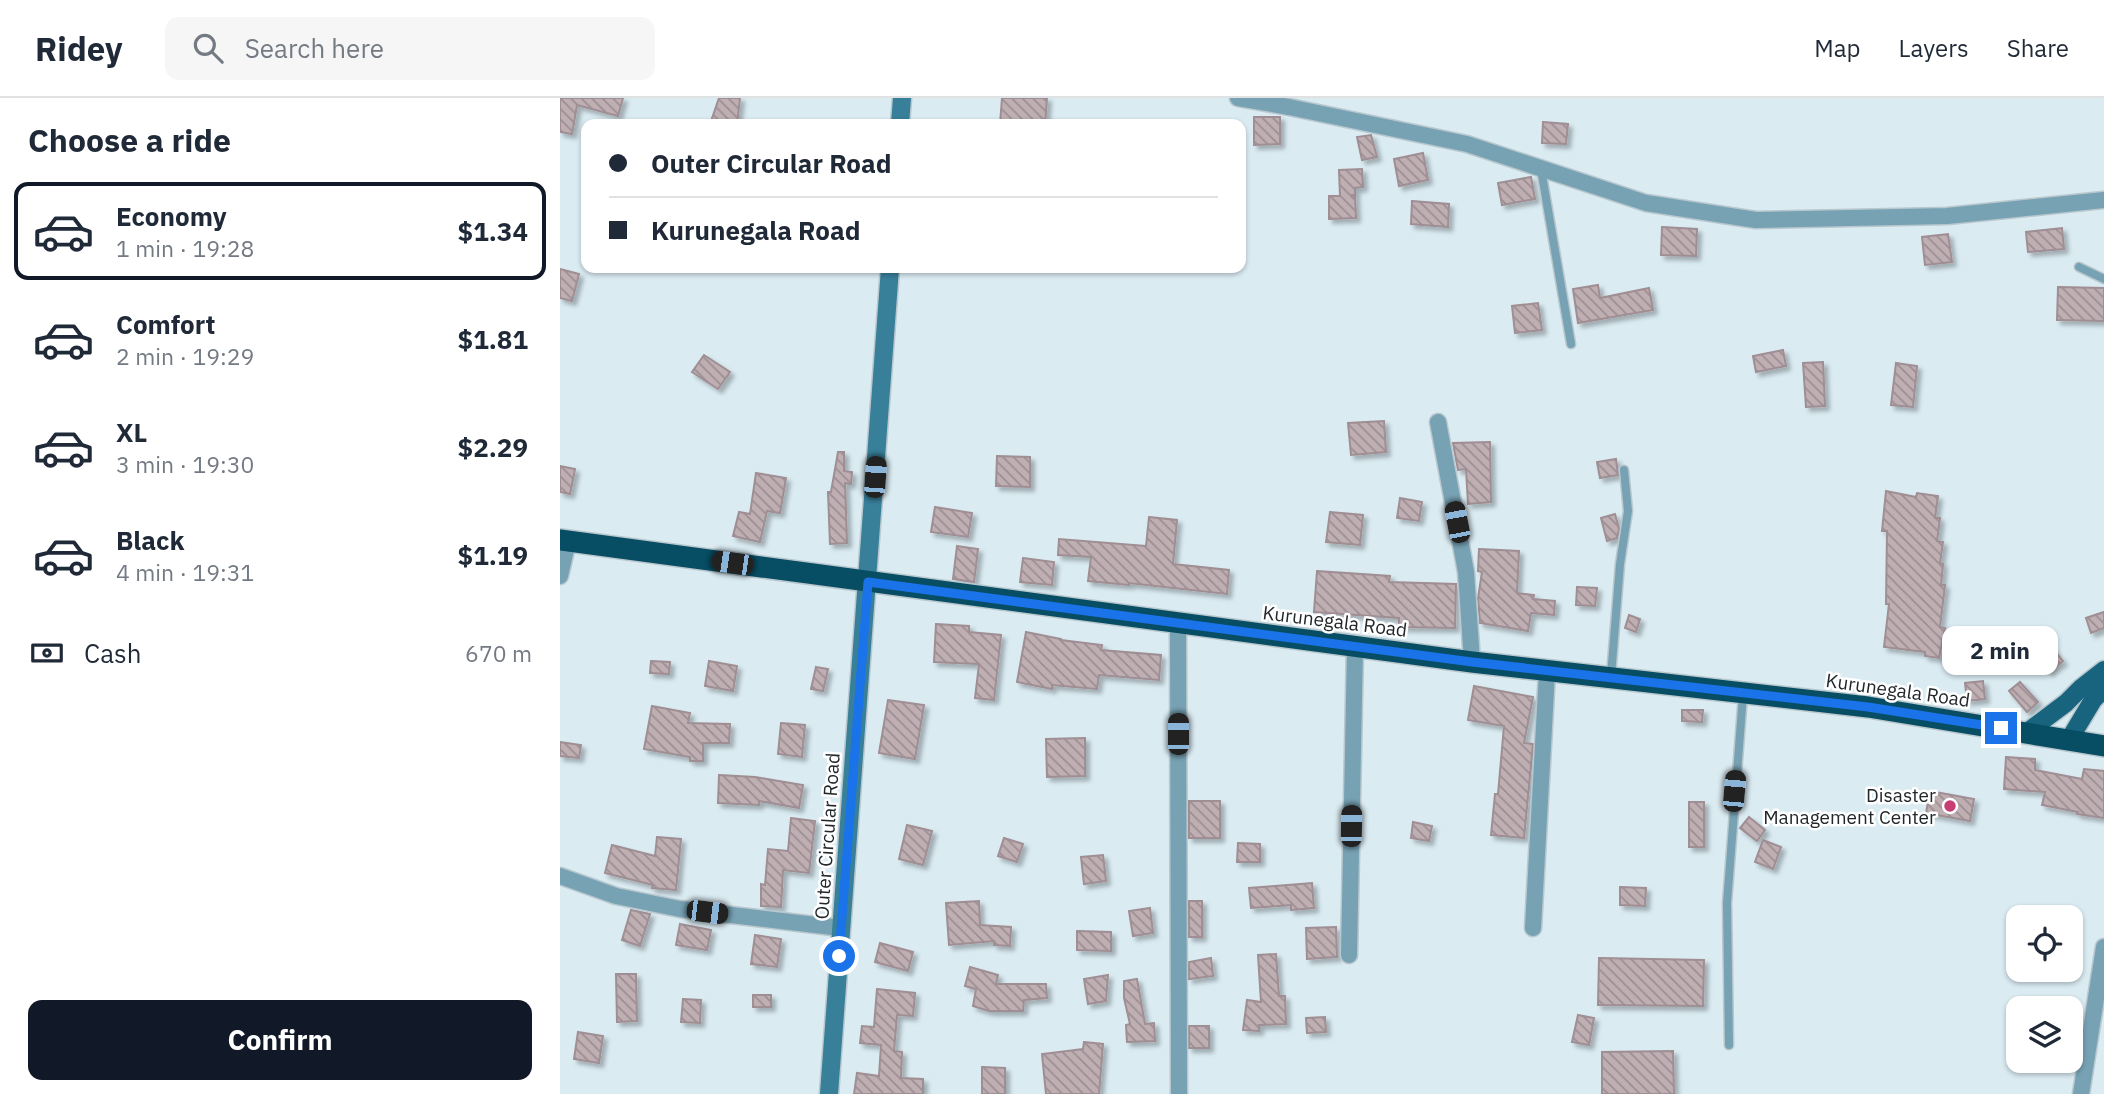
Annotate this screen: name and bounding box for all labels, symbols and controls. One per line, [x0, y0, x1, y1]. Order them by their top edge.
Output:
search box [165, 17, 655, 80]
text: Ridey [35, 27, 123, 70]
icon: search [189, 29, 227, 67]
text: Search here [245, 31, 384, 65]
text: Map [1814, 32, 1861, 64]
text: Layers [1899, 32, 1969, 64]
text: Share [2007, 32, 2069, 64]
text: Choose a ride [28, 119, 231, 161]
text: Outer Circular Road [651, 146, 892, 180]
text: Economy [116, 199, 227, 233]
icon: car [32, 200, 95, 263]
text: Kurunegala Road [651, 213, 860, 247]
text: $1.34 [458, 214, 528, 248]
text: 1 min · 19:28 [116, 233, 254, 263]
text: Comfort [116, 307, 215, 341]
icon: car [32, 308, 95, 371]
text: $1.81 [458, 322, 528, 356]
text: 2 min · 19:29 [116, 341, 254, 371]
text: XL [116, 415, 147, 449]
icon: car [32, 416, 95, 479]
text: $2.29 [458, 430, 528, 464]
text: 3 min · 19:30 [116, 449, 254, 479]
car [864, 455, 887, 499]
car [1443, 499, 1472, 545]
text: Black [116, 523, 184, 557]
icon: car [32, 524, 95, 587]
text: $1.19 [458, 538, 528, 572]
car [710, 550, 755, 576]
text: 4 min · 19:31 [116, 557, 254, 587]
street label: Kurunegala Road [1261, 600, 1409, 642]
callout: 2 min [1943, 626, 2059, 676]
icon: cash [28, 634, 66, 672]
text: 2 min [1970, 635, 2030, 665]
text: Cash [84, 636, 141, 670]
text: 670 m [465, 638, 532, 668]
street label: Kurunegala Road [1824, 668, 1972, 712]
route end [1985, 712, 2017, 744]
car [1168, 713, 1189, 755]
street label: Outer Circular Road [809, 752, 845, 920]
car [1722, 769, 1747, 813]
place label: Disaster Management Center [1763, 783, 1936, 829]
marker: Disaster Management Center [1942, 798, 1958, 814]
car [1341, 805, 1362, 847]
car [685, 899, 730, 925]
map controls [2006, 905, 2083, 1073]
button: locate [2006, 905, 2083, 982]
route start [823, 940, 855, 972]
button: layers [2006, 996, 2083, 1073]
button: Confirm [28, 1000, 532, 1080]

